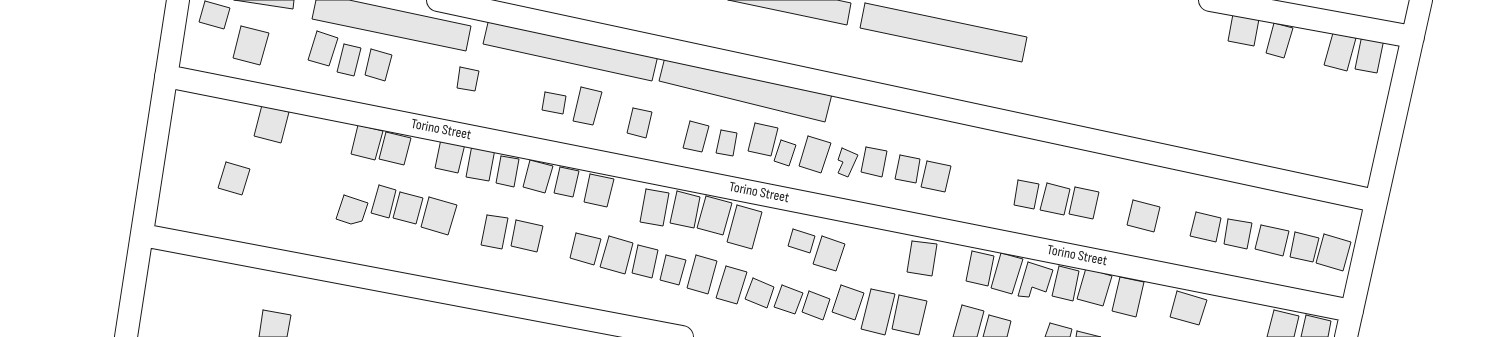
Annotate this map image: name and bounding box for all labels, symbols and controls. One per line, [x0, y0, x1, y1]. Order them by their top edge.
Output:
street label: Torino Street [410, 116, 472, 144]
street label: Torino Street [728, 179, 790, 207]
street label: Torino Street [1046, 242, 1108, 270]

